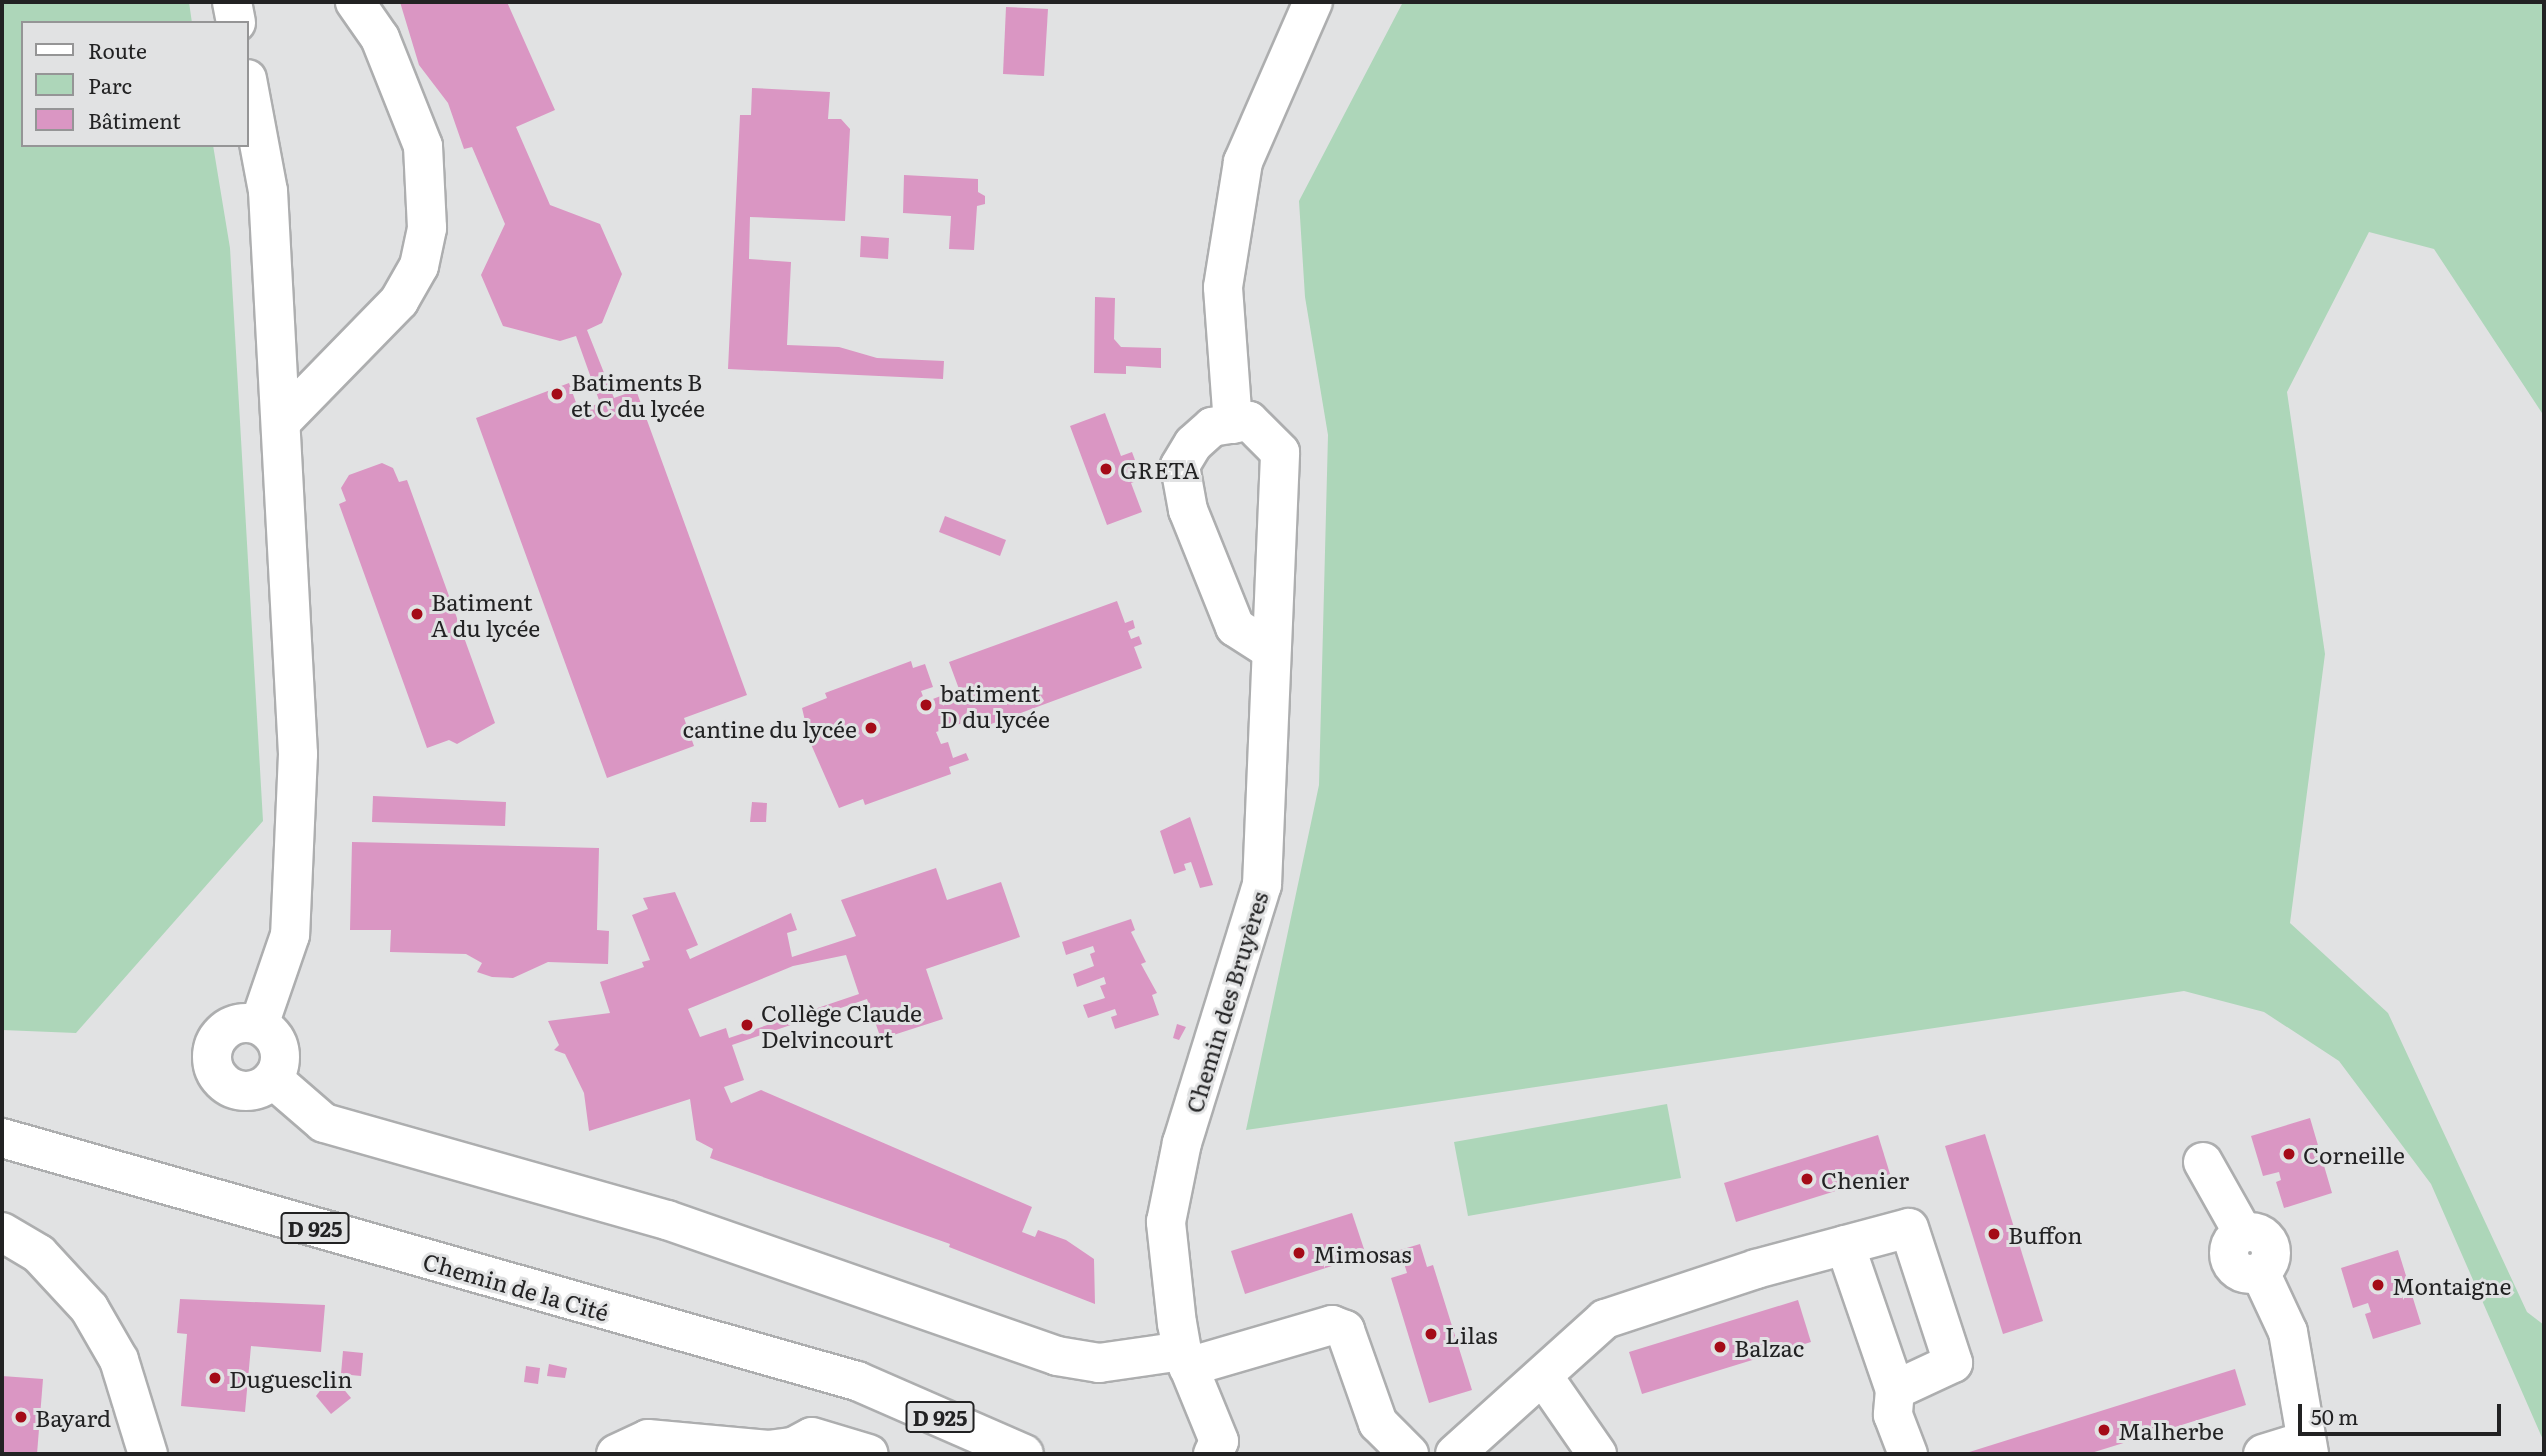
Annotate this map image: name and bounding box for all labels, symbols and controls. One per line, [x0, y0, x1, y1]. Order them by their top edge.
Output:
legend [21, 21, 248, 147]
text: Route [88, 34, 147, 65]
text: Parc [88, 69, 132, 100]
text: Bâtiment [88, 104, 181, 135]
place label: Batiments B et C du lycée [571, 367, 705, 421]
marker: Batiments B et C du lycée [549, 386, 565, 402]
place label: GRETA [1120, 455, 1199, 483]
marker: GRETA [1098, 461, 1114, 477]
place label: Batiment A du lycée [431, 587, 540, 641]
marker: Batiment A du lycée [409, 606, 425, 622]
place label: batiment D du lycée [940, 678, 1050, 732]
marker: batiment D du lycée [918, 697, 934, 713]
place label: cantine du lycée [682, 714, 857, 742]
marker: cantine du lycée [863, 720, 879, 736]
street label: Chemin des Bruyères [1179, 888, 1273, 1116]
place label: Collège Claude Delvincourt [761, 998, 922, 1052]
marker: Collège Claude Delvincourt [739, 1017, 755, 1033]
place label: Corneille [2303, 1140, 2405, 1168]
marker: Corneille [2281, 1146, 2297, 1162]
place label: Chenier [1821, 1165, 1909, 1193]
marker: Chenier [1799, 1171, 1815, 1187]
road number: D 925 [280, 1210, 350, 1246]
place label: Buffon [2008, 1220, 2083, 1248]
marker: Buffon [1986, 1226, 2002, 1242]
place label: Mimosas [1313, 1239, 1412, 1267]
marker: Mimosas [1291, 1245, 1307, 1261]
street label: Chemin de la Cité [420, 1246, 612, 1326]
place label: Montaigne [2392, 1271, 2511, 1299]
marker: Montaigne [2370, 1277, 2386, 1293]
place label: Lilas [1445, 1320, 1498, 1348]
marker: Lilas [1423, 1326, 1439, 1342]
place label: Balzac [1734, 1333, 1804, 1361]
marker: Balzac [1712, 1339, 1728, 1355]
place label: Duguesclin [229, 1364, 352, 1392]
marker: Duguesclin [207, 1370, 223, 1386]
scale bar [2301, 1390, 2504, 1434]
road number: D 925 [905, 1400, 975, 1434]
text: 50 m [2311, 1400, 2358, 1431]
place label: Bayard [35, 1403, 111, 1431]
marker: Bayard [13, 1409, 29, 1425]
place label: Malherbe [2118, 1416, 2224, 1444]
marker: Malherbe [2096, 1422, 2112, 1438]

